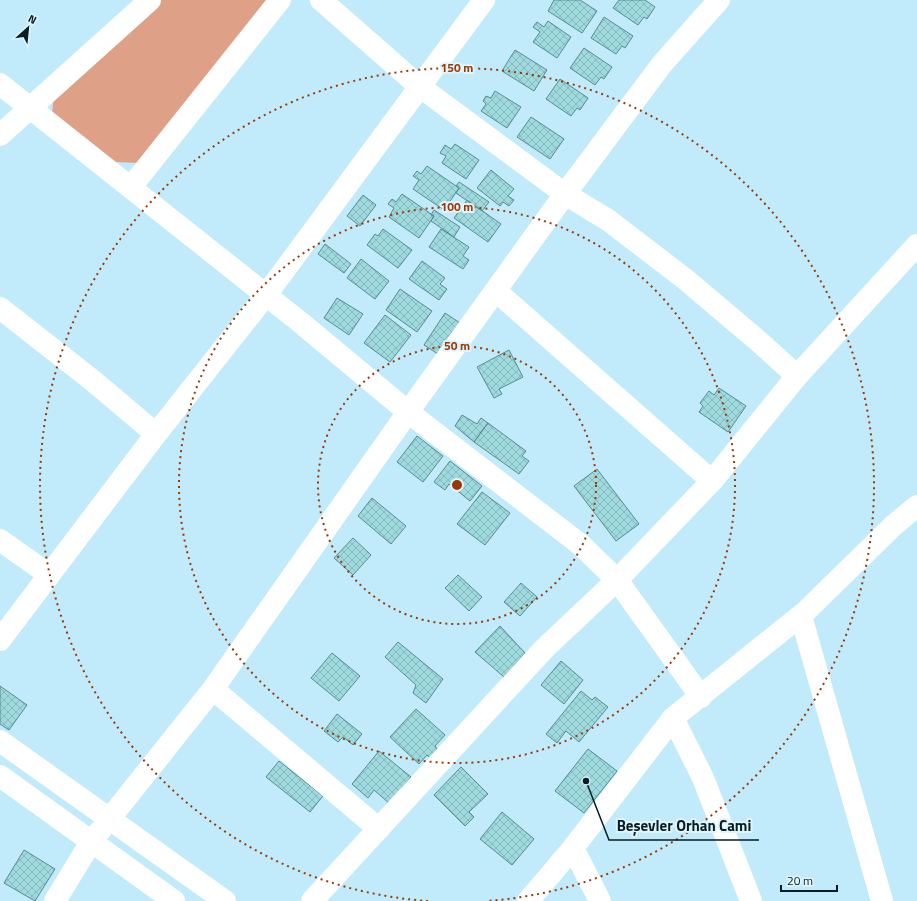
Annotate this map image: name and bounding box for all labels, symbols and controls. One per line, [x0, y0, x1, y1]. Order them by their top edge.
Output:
north arrow [8, 8, 48, 48]
text: N [26, 10, 40, 28]
text: 150 m [441, 58, 473, 77]
text: 100 m [441, 197, 473, 216]
text: 50 m [444, 336, 470, 355]
centre of rings [450, 478, 464, 492]
callout: Beşevler Orhan Cami [609, 813, 759, 840]
text: Beşevler Orhan Cami [617, 814, 751, 837]
scale bar [781, 867, 837, 893]
text: 20 m [787, 871, 813, 890]

